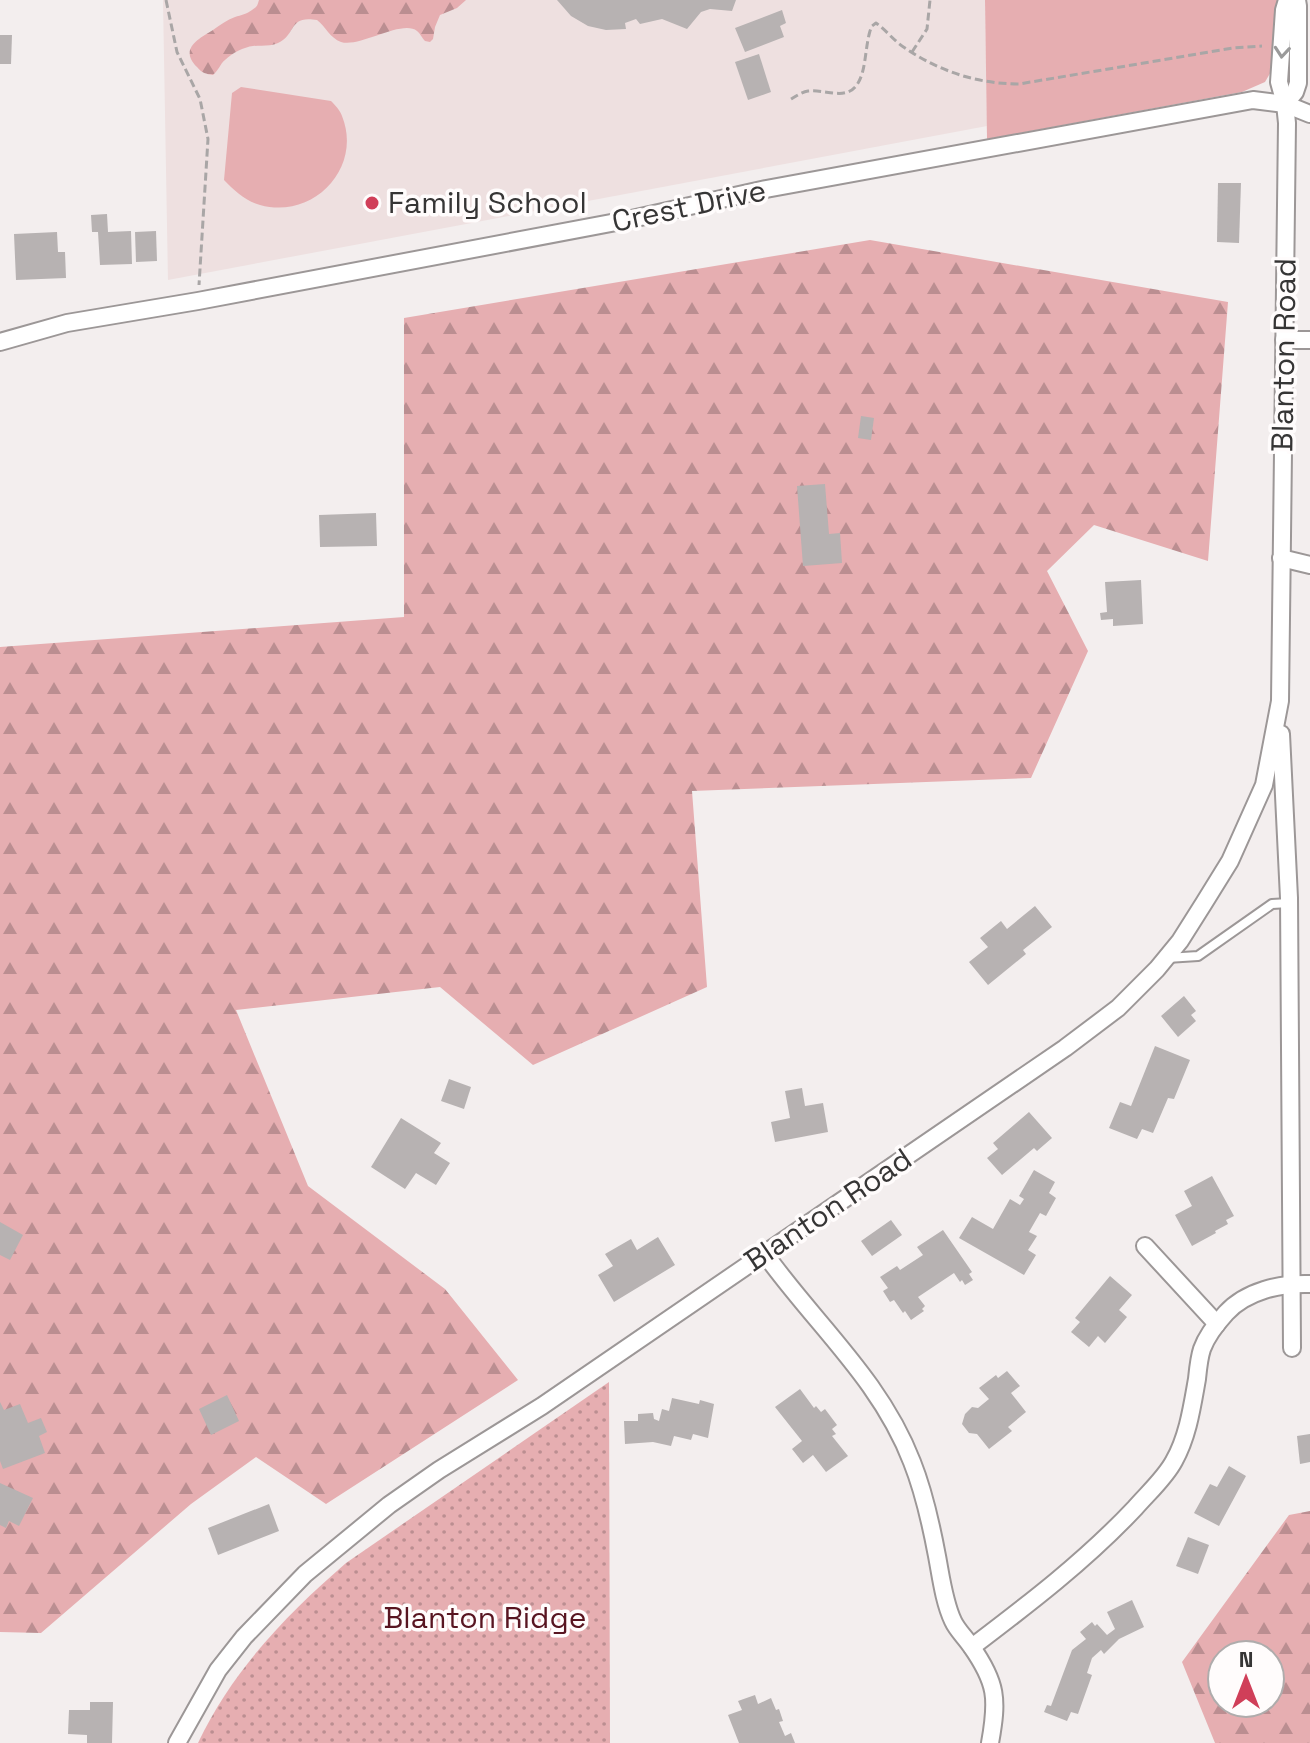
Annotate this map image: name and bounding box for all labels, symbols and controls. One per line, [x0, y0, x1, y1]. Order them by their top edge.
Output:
one-way arrow [1273, 46, 1290, 59]
street label: Crest Drive [608, 170, 770, 241]
place label: Family School [388, 183, 587, 222]
marker: Family School [363, 194, 381, 212]
street label: Blanton Road [1262, 258, 1305, 452]
street label: Blanton Road [736, 1139, 919, 1280]
park label: Blanton Ridge [384, 1598, 586, 1637]
north arrow [1206, 1639, 1286, 1719]
text: N [1239, 1645, 1253, 1673]

